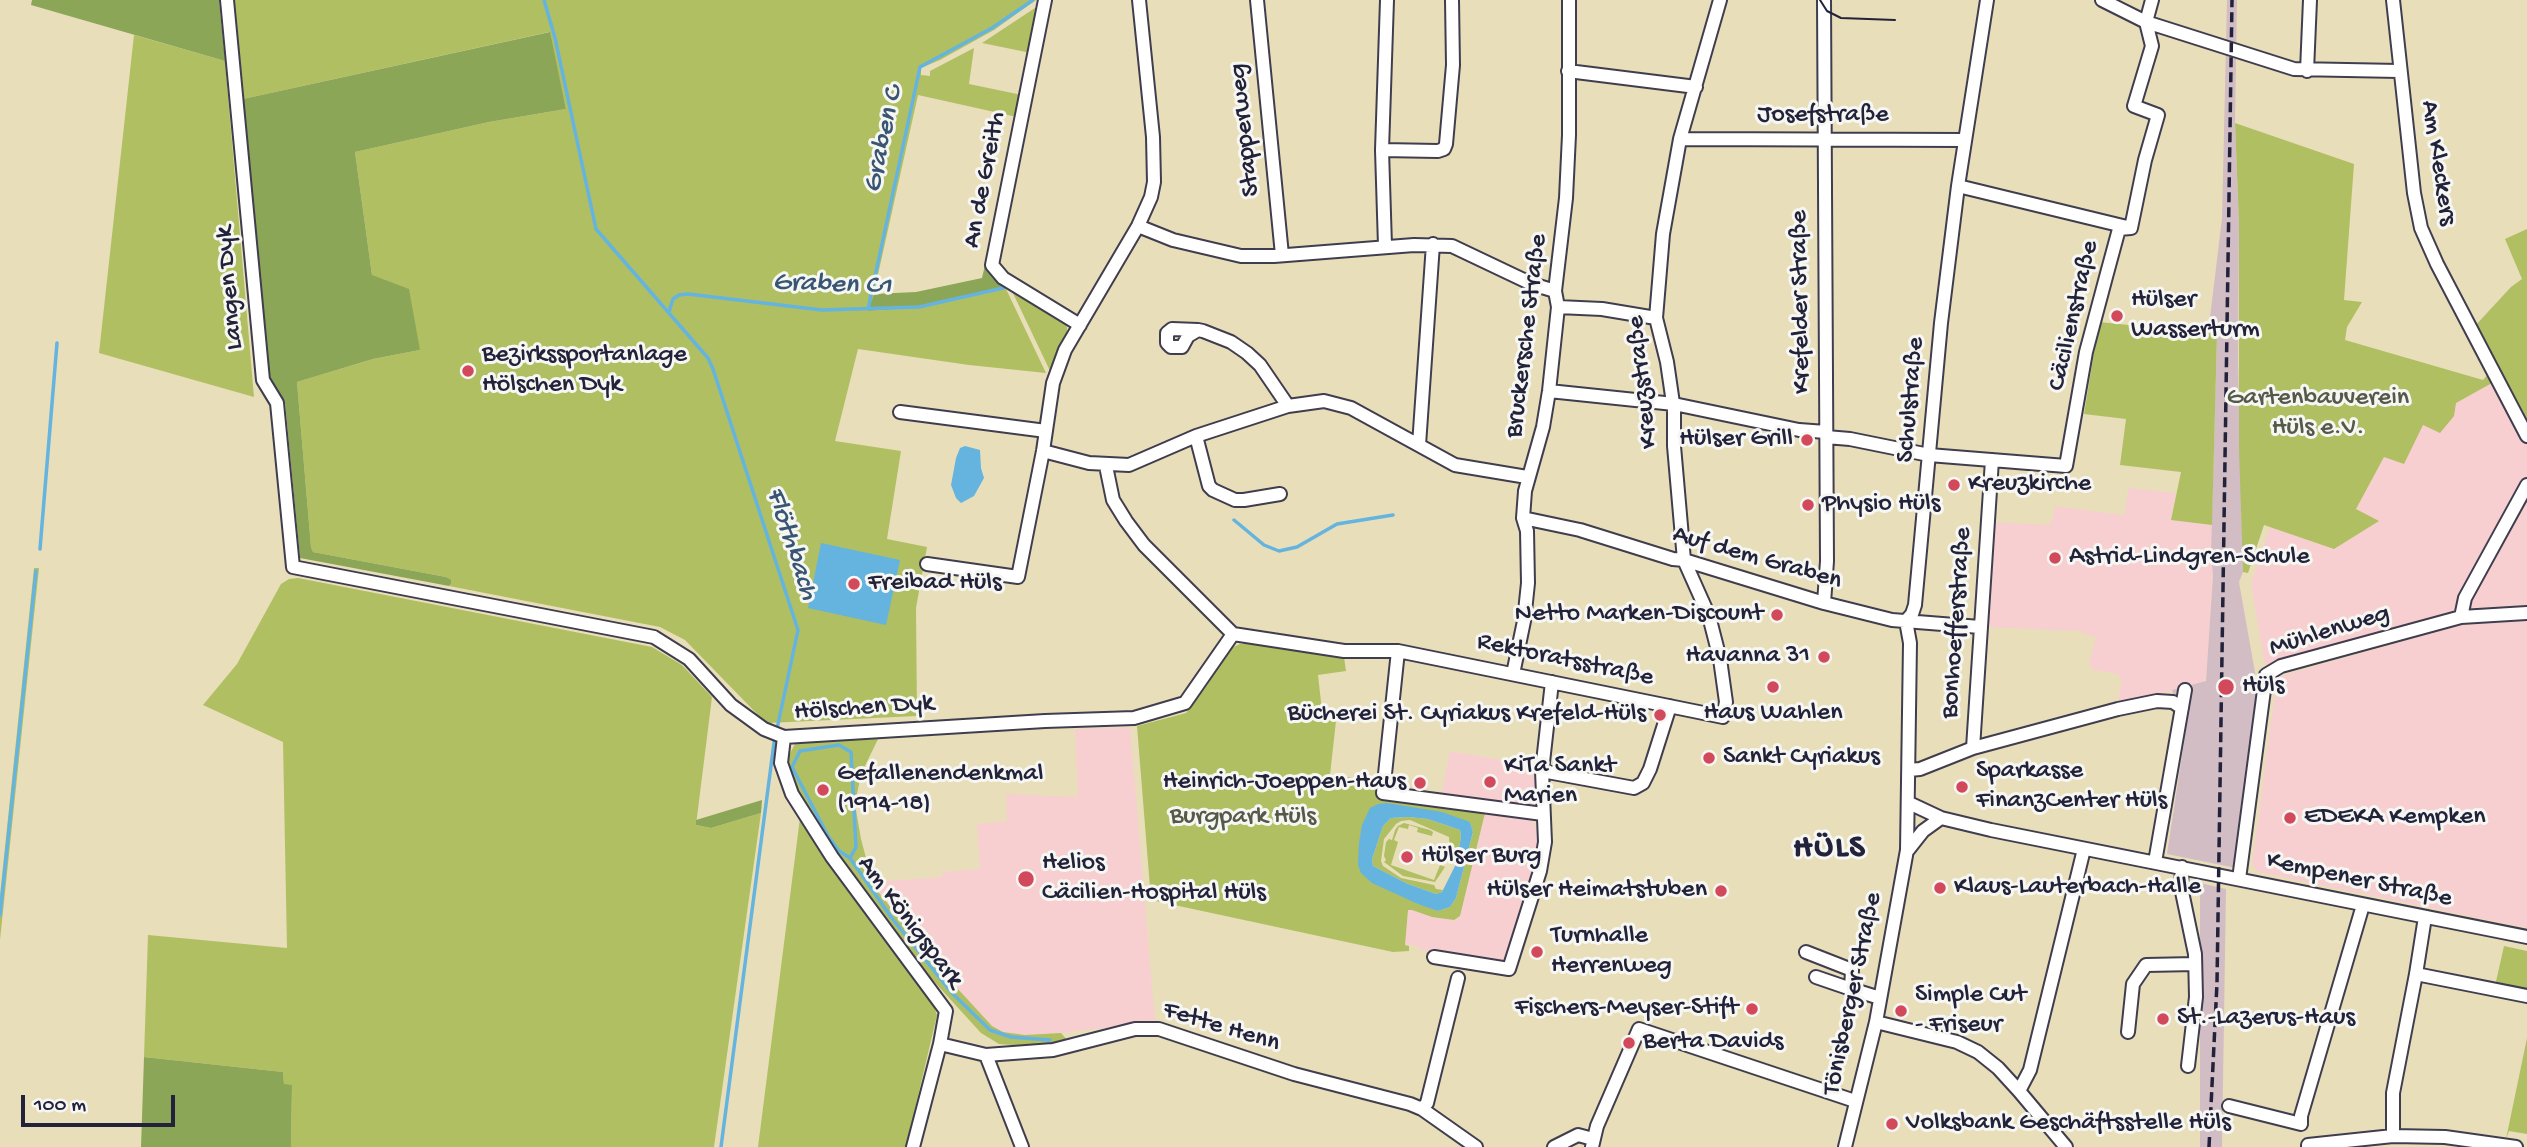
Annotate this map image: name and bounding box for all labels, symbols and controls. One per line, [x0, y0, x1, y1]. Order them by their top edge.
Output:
street label: Stapperweg [1223, 62, 1269, 198]
water label: Graben C [857, 84, 913, 196]
street label: Am Kleckers [2412, 98, 2462, 228]
street label: Josefstraße [1757, 100, 1889, 132]
street label: An de Greith [958, 109, 1014, 251]
street label: Krefelder Straße [1785, 210, 1819, 394]
street label: Langen Dyk [210, 225, 252, 351]
street label: Bruckersche Straße [1500, 232, 1556, 440]
street label: Cäcilienstraße [2043, 238, 2107, 394]
water label: Graben C1 [772, 267, 892, 305]
place label: Hülser Wasserturm [2131, 285, 2260, 346]
marker: Hülser Wasserturm [2109, 308, 2125, 324]
street label: Kreuzstraße [1622, 314, 1666, 450]
street label: Schulstraße [1891, 336, 1933, 464]
place label: Bezirkssportanlage Hölschen Dyk [482, 340, 687, 402]
marker: Bezirkssportanlage Hölschen Dyk [460, 363, 476, 379]
park label: Gartenbauverein Hüls e.V. [2227, 383, 2409, 444]
place label: Hülser Grill [1679, 424, 1793, 456]
marker: Hülser Grill [1799, 432, 1815, 448]
place label: Kreuzkirche [1968, 469, 2091, 501]
marker: Kreuzkirche [1946, 477, 1962, 493]
water label: Flöthbach [756, 483, 824, 605]
place label: Physio Hüls [1822, 489, 1940, 521]
marker: Physio Hüls [1800, 497, 1816, 513]
street label: Auf dem Graben [1669, 520, 1845, 598]
street label: Bonhoefferstraße [1936, 526, 1980, 720]
place label: Astrid-Lindgren-Schule [2069, 542, 2310, 574]
marker: Astrid-Lindgren-Schule [2047, 550, 2063, 566]
place label: Freibad Hüls [868, 568, 1001, 600]
marker: Freibad Hüls [846, 576, 862, 592]
place label: Netto Marken-Discount [1515, 599, 1763, 631]
street label: Mühlenweg [2266, 599, 2394, 665]
marker: Netto Marken-Discount [1769, 607, 1785, 623]
street label: Rektoratsstraße [1474, 627, 1656, 695]
place label: Havanna 31 [1686, 641, 1810, 673]
marker: Havanna 31 [1816, 649, 1832, 665]
place label: Hüls [2242, 671, 2284, 703]
marker: Hüls [2216, 677, 2236, 697]
marker: Haus Wahlen [1765, 679, 1781, 695]
street label: Hölschen Dyk [793, 689, 935, 729]
place label: Haus Wahlen [1703, 698, 1843, 730]
place label: Bücherei St. Cyriakus Krefeld-Hüls [1287, 699, 1646, 731]
marker: Bücherei St. Cyriakus Krefeld-Hüls [1652, 707, 1668, 723]
place label: Sankt Cyriakus [1723, 742, 1880, 774]
marker: Sankt Cyriakus [1701, 750, 1717, 766]
place label: KiTa Sankt Marien [1504, 751, 1616, 812]
place label: Sparkasse FinanzCenter Hüls [1976, 756, 2167, 818]
place label: Gefallenendenkmal (1914-18) [837, 759, 1043, 820]
place label: Heinrich-Joeppen-Haus [1163, 767, 1406, 799]
marker: KiTa Sankt Marien [1482, 774, 1498, 790]
marker: Heinrich-Joeppen-Haus [1412, 775, 1428, 791]
marker: Sparkasse FinanzCenter Hüls [1954, 779, 1970, 795]
marker: Gefallenendenkmal (1914-18) [815, 782, 831, 798]
park label: Burgpark Hüls [1170, 802, 1316, 834]
place label: EDEKA Kempken [2304, 802, 2486, 834]
marker: EDEKA Kempken [2282, 810, 2298, 826]
district label: HÜLS [1794, 830, 1866, 870]
place label: Hülser Burg [1421, 841, 1542, 873]
street label: Kempener Straße [2263, 846, 2455, 916]
place label: Helios Cäcilien-Hospital Hüls [1042, 848, 1266, 910]
marker: Hülser Burg [1399, 849, 1415, 865]
street label: Am Königspark [849, 850, 969, 996]
marker: Helios Cäcilien-Hospital Hüls [1016, 869, 1036, 889]
place label: Klaus-Lauterbach-Halle [1954, 872, 2201, 904]
place label: Hülser Heimatstuben [1487, 875, 1707, 907]
marker: Klaus-Lauterbach-Halle [1932, 880, 1948, 896]
marker: Hülser Heimatstuben [1713, 883, 1729, 899]
street label: Tönisberger Straße [1817, 890, 1891, 1098]
place label: Turnhalle Herrenweg [1551, 921, 1672, 982]
marker: Turnhalle Herrenweg [1529, 944, 1545, 960]
place label: Simple Cut - Friseur [1915, 980, 2026, 1042]
place label: Fischers-Meyser-Stift [1515, 993, 1738, 1025]
street label: Fette Henn [1159, 995, 1283, 1061]
marker: Fischers-Meyser-Stift [1744, 1001, 1760, 1017]
marker: Simple Cut - Friseur [1893, 1003, 1909, 1019]
place label: St.-Lazerus-Haus [2177, 1003, 2355, 1035]
marker: St.-Lazerus-Haus [2155, 1011, 2171, 1027]
place label: Berta Davids [1643, 1027, 1783, 1059]
marker: Berta Davids [1621, 1035, 1637, 1051]
scale bar [24, 1080, 178, 1124]
text: 100 m [34, 1094, 86, 1119]
place label: Volksbank Geschäftsstelle Hüls [1906, 1108, 2231, 1140]
marker: Volksbank Geschäftsstelle Hüls [1884, 1116, 1900, 1132]

